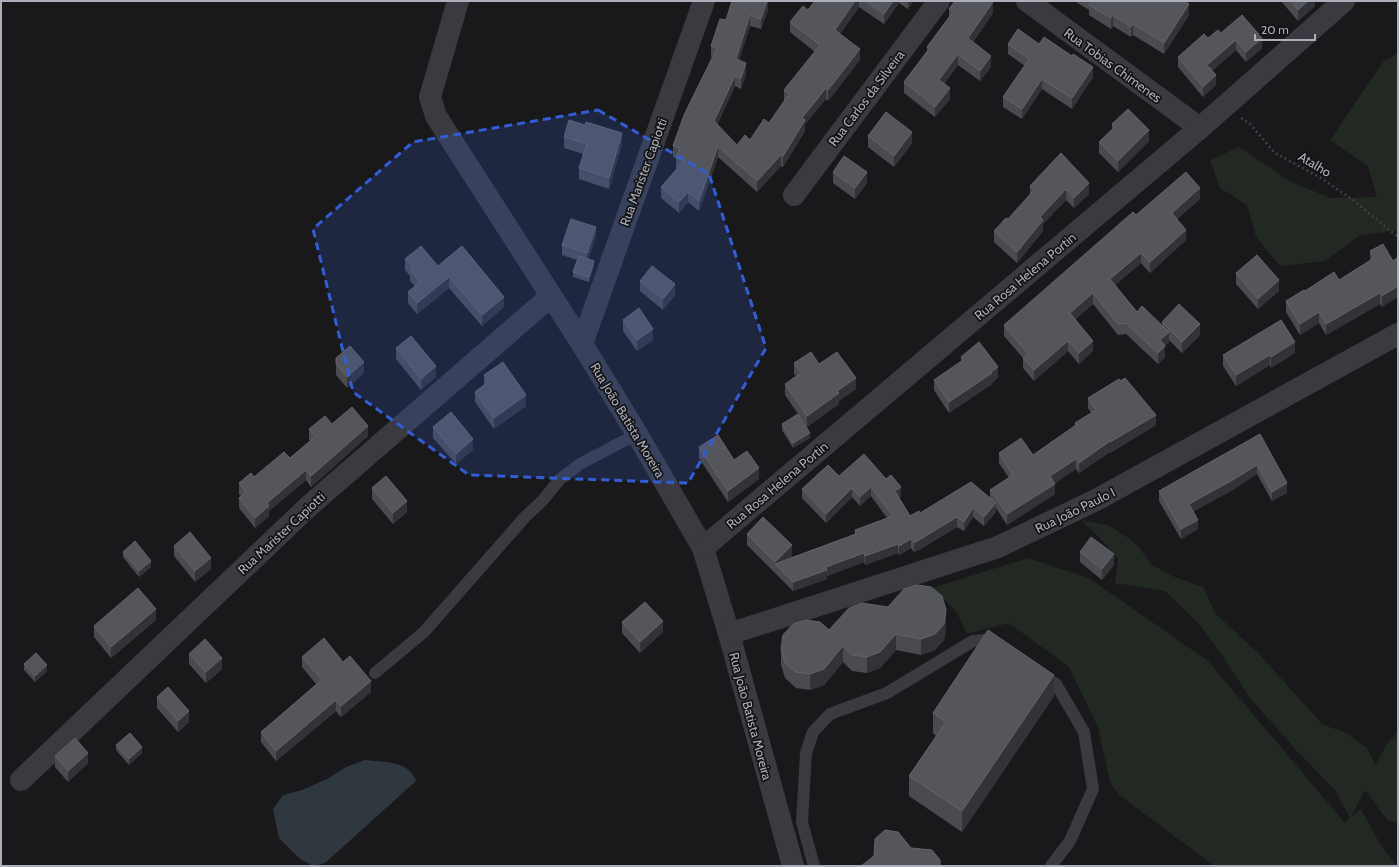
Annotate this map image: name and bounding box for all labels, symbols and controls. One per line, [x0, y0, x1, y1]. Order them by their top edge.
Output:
scale bar [1255, 16, 1315, 42]
text: 20 m [1261, 22, 1289, 37]
street label: Rua Tobias Chimenes [1061, 24, 1165, 106]
street label: Rua Carlos da Silveira [825, 46, 908, 149]
street label: Rua Marister Capiotti [616, 116, 670, 228]
street label: Atalho [1296, 148, 1334, 180]
street label: Rua Rosa Helena Portin [971, 229, 1079, 323]
street label: Rua João Batista Moreira [587, 360, 669, 481]
street label: Rua Rosa Helena Portin [723, 438, 831, 532]
street label: Rua João Paulo I [1032, 484, 1118, 536]
street label: Rua Marister Capiotti [234, 488, 328, 578]
street label: Rua João Batista Moreira [726, 650, 776, 782]

